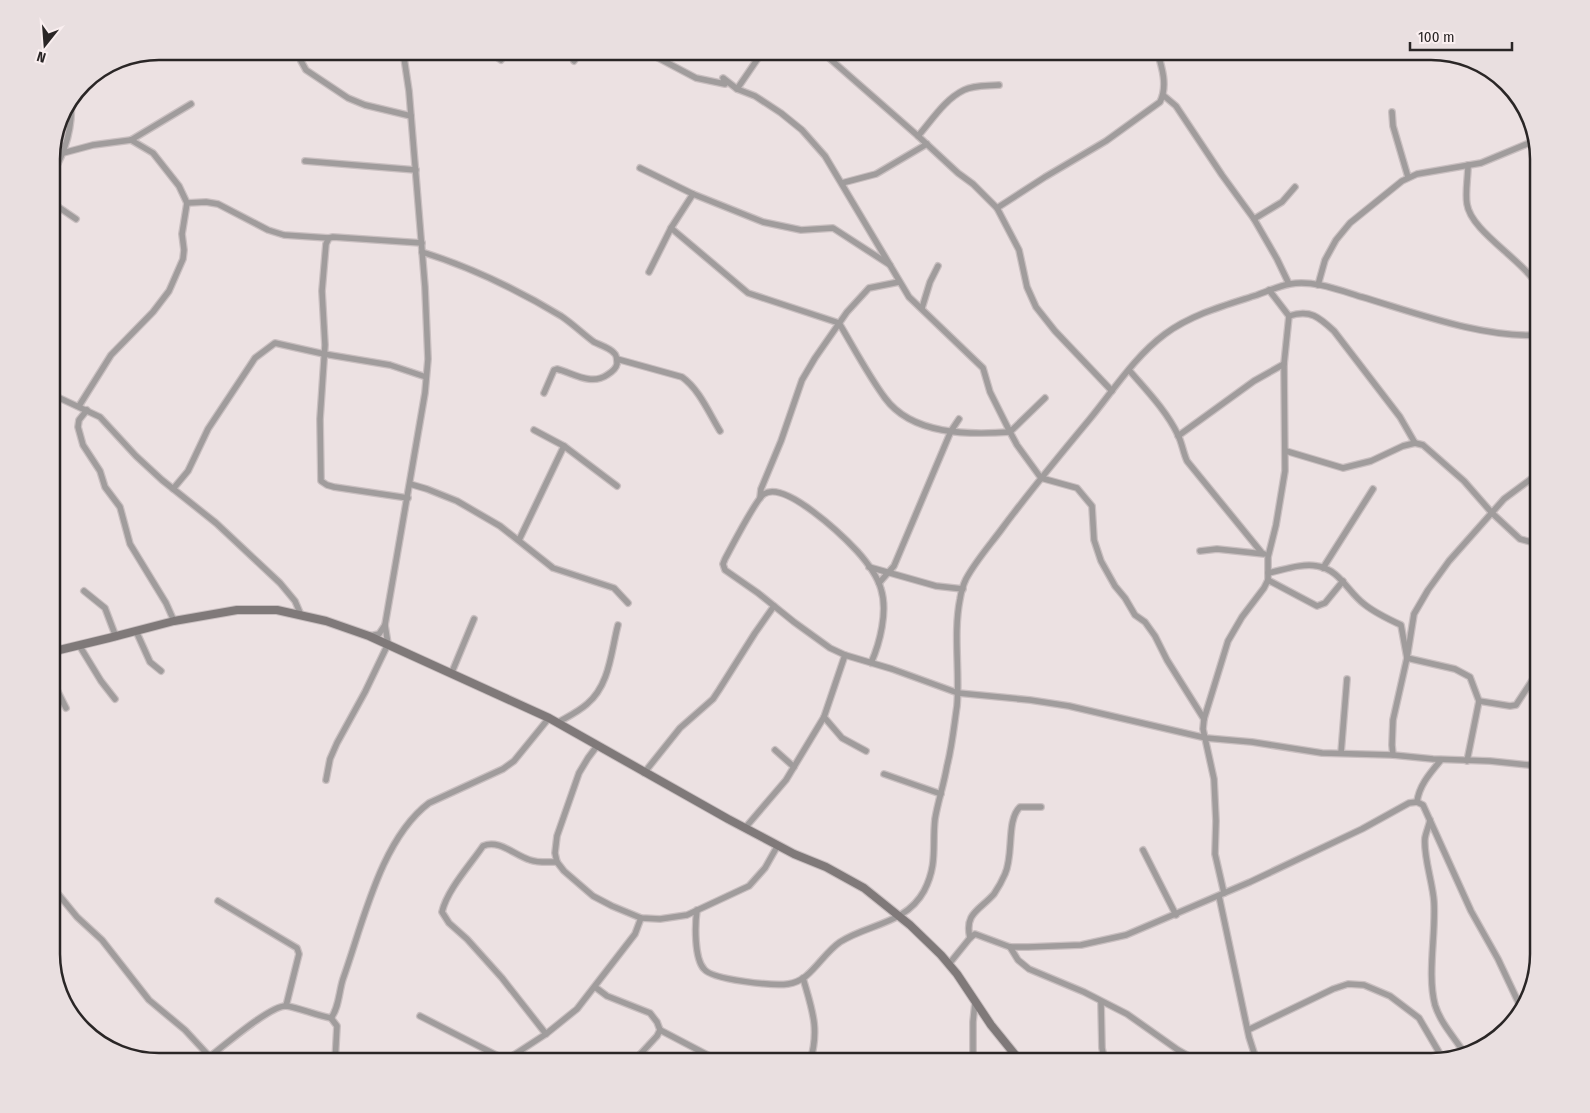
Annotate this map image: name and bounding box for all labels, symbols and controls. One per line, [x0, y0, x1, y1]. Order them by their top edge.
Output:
north arrow [20, 20, 70, 70]
scale bar [1410, 20, 1512, 52]
text: 100 m [1418, 28, 1455, 46]
text: N [35, 48, 48, 66]

